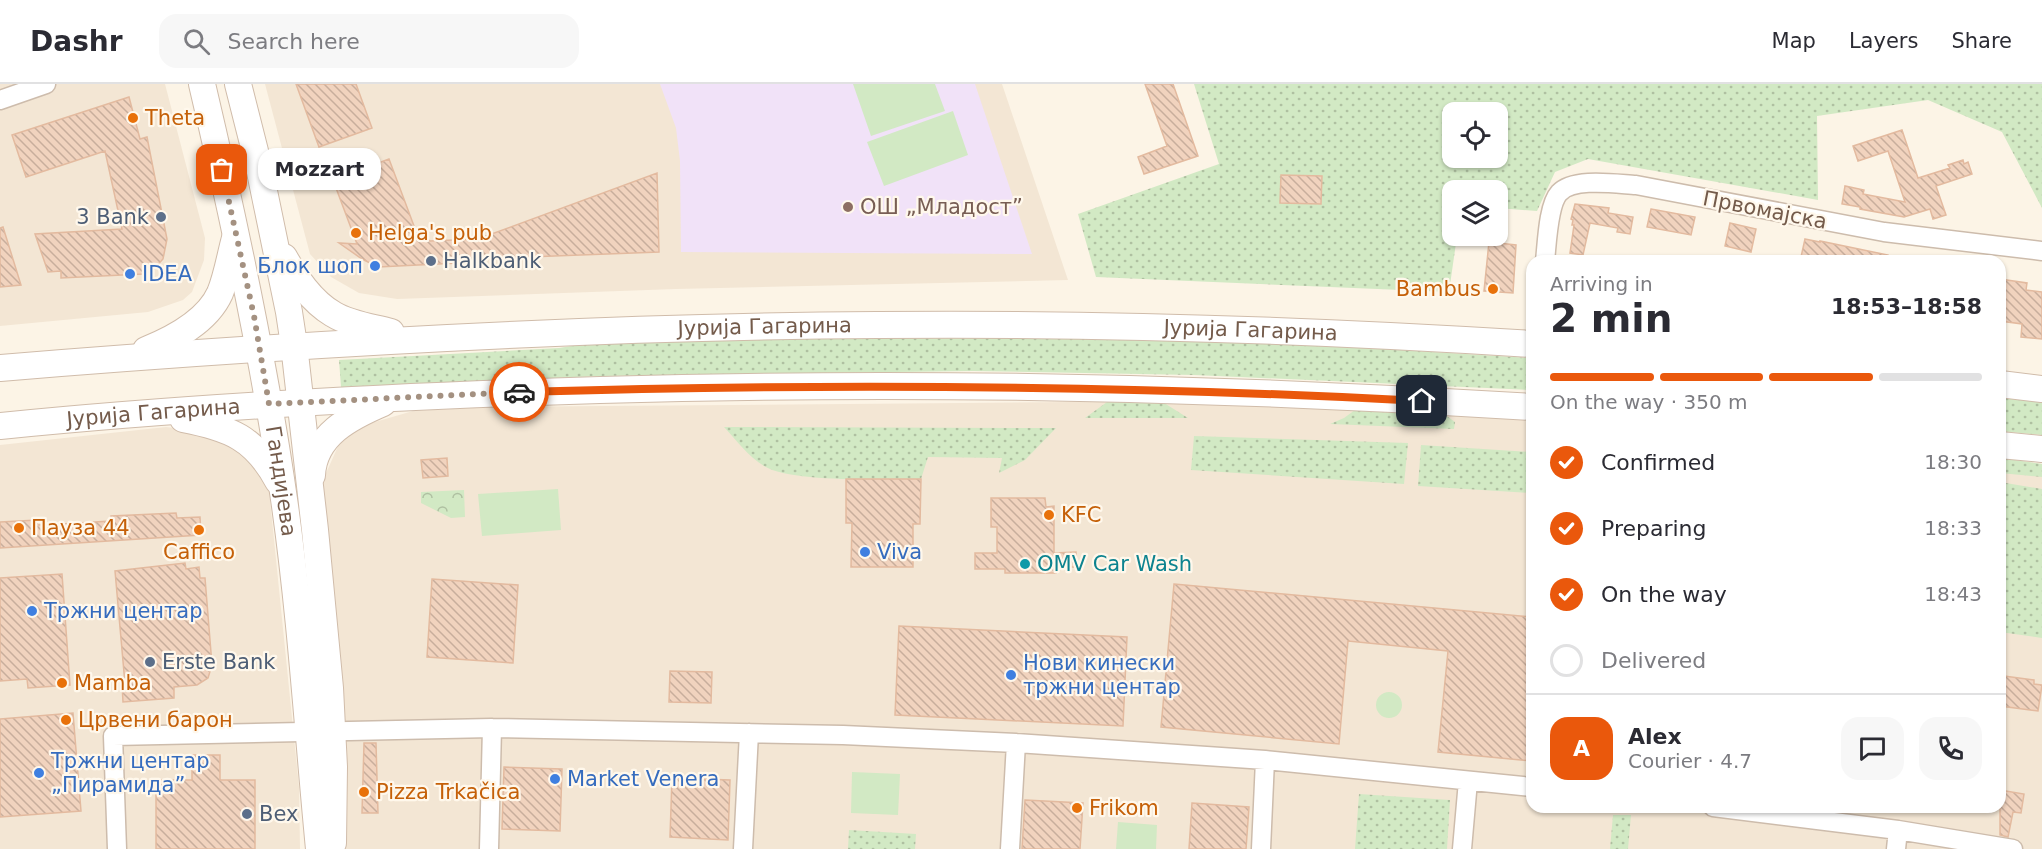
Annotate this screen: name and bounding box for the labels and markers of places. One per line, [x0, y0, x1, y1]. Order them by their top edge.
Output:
place label: Theta [144, 106, 205, 130]
marker: Theta [126, 111, 140, 125]
pin [196, 144, 247, 195]
callout: Mozzart [258, 149, 381, 191]
place label: ОШ „Младост” [860, 195, 1023, 219]
marker: ОШ „Младост” [841, 200, 855, 214]
place label: 3 Bank [76, 205, 150, 229]
marker: 3 Bank [154, 210, 168, 224]
place label: Helga's pub [368, 221, 492, 245]
marker: Helga's pub [349, 226, 363, 240]
place label: Halkbank [443, 249, 542, 273]
place label: Блок шоп [257, 254, 363, 278]
marker: Halkbank [424, 254, 438, 268]
marker: Блок шоп [368, 259, 382, 273]
place label: IDEA [142, 262, 193, 286]
marker: IDEA [123, 267, 137, 281]
place label: Bambus [1396, 277, 1481, 301]
marker: Bambus [1486, 282, 1500, 296]
pin [1396, 375, 1447, 426]
place label: KFC [1061, 503, 1102, 527]
marker: KFC [1042, 508, 1056, 522]
place label: Пауза 44 [31, 516, 130, 540]
marker: Пауза 44 [12, 521, 26, 535]
marker: Caffico [192, 523, 206, 537]
place label: Caffico [163, 540, 235, 564]
place label: Viva [877, 540, 922, 564]
marker: Viva [858, 545, 872, 559]
place label: OMV Car Wash [1037, 552, 1192, 576]
marker: OMV Car Wash [1018, 557, 1032, 571]
place label: Тржни центар [43, 599, 203, 623]
marker: Тржни центар [25, 604, 39, 618]
place label: Erste Bank [162, 650, 276, 674]
place label: Нови кинески тржни центар [1023, 651, 1181, 699]
marker: Erste Bank [143, 655, 157, 669]
marker: Нови кинески тржни центар [1004, 668, 1018, 682]
place label: Mamba [74, 671, 152, 695]
marker: Mamba [55, 676, 69, 690]
place label: Црвени барон [78, 708, 233, 732]
marker: Црвени барон [59, 713, 73, 727]
place label: Тржни центар „Пирамида” [50, 749, 210, 797]
marker: Тржни центар „Пирамида” [32, 766, 46, 780]
place label: Market Venera [567, 767, 719, 791]
marker: Market Venera [548, 772, 562, 786]
place label: Pizza Trkačica [376, 780, 520, 804]
marker: Pizza Trkačica [357, 785, 371, 799]
place label: Frikom [1089, 796, 1159, 820]
marker: Frikom [1070, 801, 1084, 815]
place label: Bex [259, 802, 298, 826]
marker: Bex [240, 807, 254, 821]

